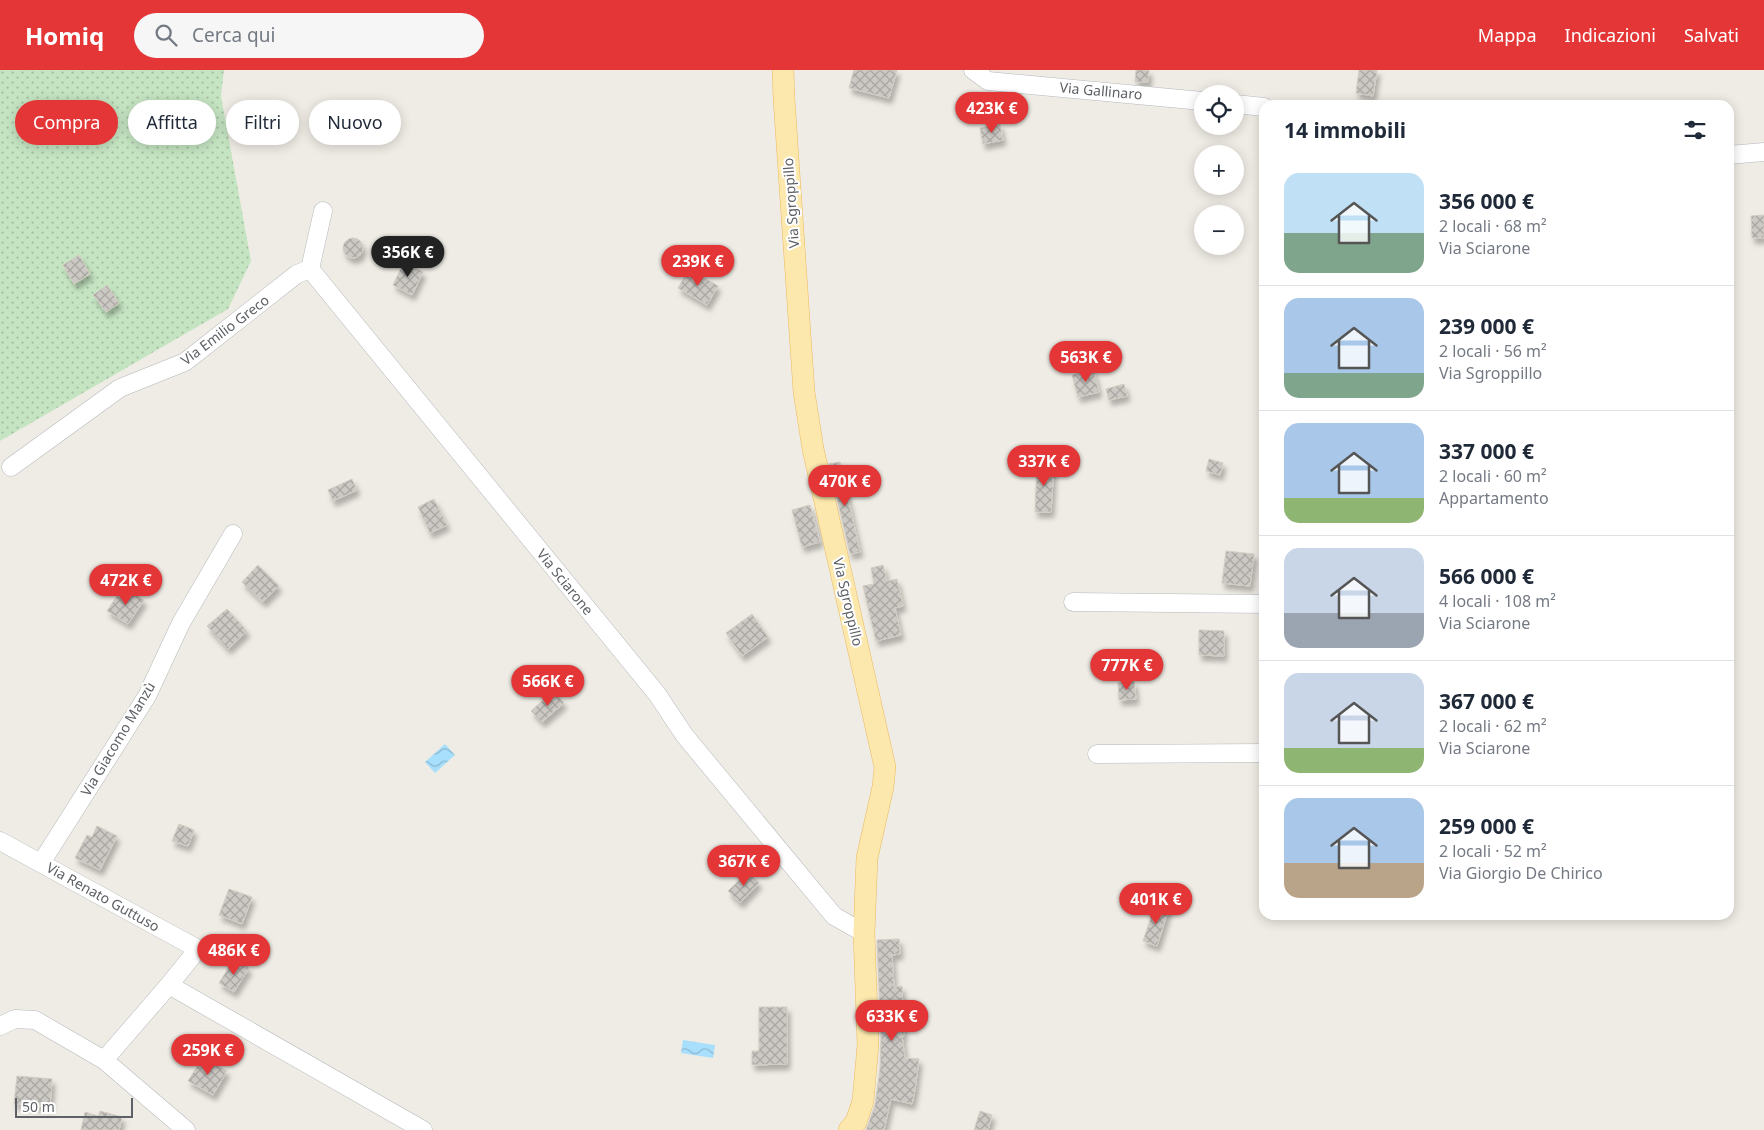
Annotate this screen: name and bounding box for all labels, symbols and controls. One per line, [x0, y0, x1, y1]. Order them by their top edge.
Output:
search box [134, 13, 484, 58]
text: Homiq [25, 19, 104, 52]
icon: search [152, 21, 180, 49]
text: Cerca qui [192, 22, 275, 48]
text: Mappa [1478, 23, 1537, 47]
text: Indicazioni [1565, 23, 1656, 47]
text: Salvati [1684, 23, 1739, 47]
street label: Via Gallinaro [1059, 77, 1143, 104]
map controls [1194, 85, 1244, 255]
button: locate [1194, 85, 1244, 135]
pin: 423K € [951, 92, 1033, 134]
text: 423K € [966, 97, 1018, 119]
chip: Compra [15, 100, 118, 145]
chip: Affitta [128, 100, 216, 145]
chip: Filtri [226, 100, 299, 145]
chip: Nuovo [309, 100, 401, 145]
text: 14 immobili [1284, 116, 1406, 144]
icon: filters [1681, 116, 1709, 144]
button: + [1194, 145, 1244, 195]
street label: Via Sgroppillo [778, 157, 803, 249]
text: 356 000 € [1439, 187, 1534, 215]
icon: home [1324, 193, 1384, 253]
button: − [1194, 205, 1244, 255]
text: 2 locali · 68 m² [1439, 215, 1547, 237]
pin: 356K € [367, 236, 449, 278]
text: Via Sciarone [1439, 237, 1530, 259]
text: 356K € [382, 241, 434, 263]
pin: 239K € [657, 244, 739, 287]
text: 239K € [672, 250, 724, 272]
street label: Via Emilio Greco [177, 290, 273, 369]
text: 239 000 € [1439, 312, 1534, 340]
icon: home [1324, 318, 1384, 378]
pin: 563K € [1045, 340, 1127, 383]
text: 2 locali · 56 m² [1439, 340, 1547, 362]
text: 563K € [1060, 346, 1112, 368]
text: Via Sgroppillo [1439, 362, 1542, 384]
text: 337 000 € [1439, 437, 1534, 465]
icon: home [1324, 443, 1384, 503]
pin: 337K € [1003, 444, 1085, 487]
text: 337K € [1018, 450, 1070, 472]
pin: 470K € [804, 464, 886, 507]
text: 2 locali · 60 m² [1439, 465, 1547, 487]
text: 470K € [819, 470, 871, 492]
text: Appartamento [1439, 487, 1549, 509]
street label: Via Sciarone [533, 545, 598, 619]
street label: Via Sgroppillo [829, 556, 868, 648]
text: 566 000 € [1439, 562, 1534, 590]
pin: 472K € [85, 564, 167, 606]
icon: home [1324, 568, 1384, 628]
text: 472K € [100, 569, 152, 591]
text: 4 locali · 108 m² [1439, 590, 1556, 612]
text: Via Sciarone [1439, 612, 1530, 634]
pin: 777K € [1086, 648, 1168, 691]
text: 777K € [1101, 654, 1153, 676]
pin: 566K € [507, 664, 589, 707]
text: 566K € [522, 670, 574, 692]
street label: Via Giacomo Manzù [76, 678, 159, 799]
text: 367 000 € [1439, 687, 1534, 715]
icon: home [1324, 693, 1384, 753]
text: 2 locali · 62 m² [1439, 715, 1547, 737]
text: Via Sciarone [1439, 737, 1530, 759]
text: 259 000 € [1439, 812, 1534, 840]
icon: home [1324, 818, 1384, 878]
text: 2 locali · 52 m² [1439, 840, 1547, 862]
pin: 367K € [703, 844, 785, 887]
text: 367K € [718, 850, 770, 872]
street label: Via Renato Guttuso [43, 858, 163, 936]
text: Via Giorgio De Chirico [1439, 862, 1603, 884]
pin: 401K € [1115, 882, 1197, 925]
text: 401K € [1130, 888, 1182, 910]
pin: 486K € [193, 934, 275, 976]
text: 486K € [208, 939, 260, 961]
pin: 633K € [851, 1000, 933, 1042]
text: 633K € [866, 1005, 918, 1027]
pin: 259K € [167, 1034, 249, 1076]
text: 259K € [182, 1039, 234, 1061]
scale bar [15, 1095, 132, 1118]
text: 50 m [22, 1097, 55, 1116]

